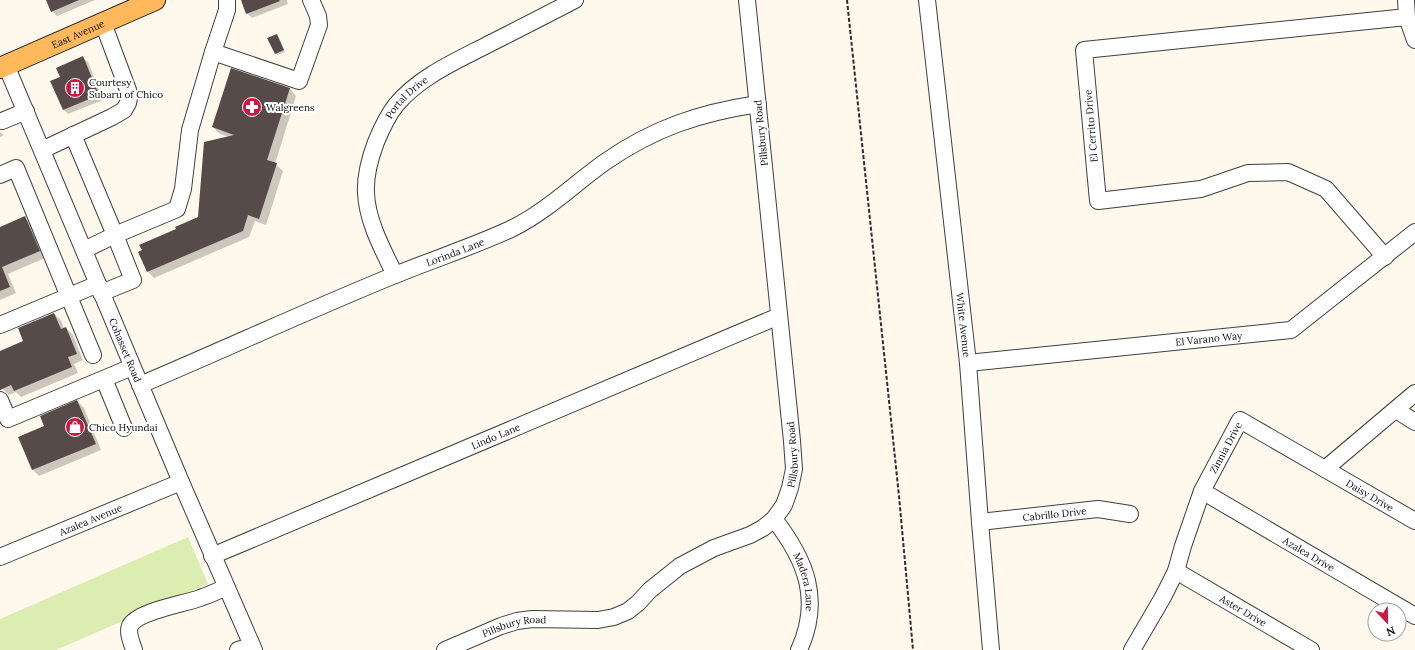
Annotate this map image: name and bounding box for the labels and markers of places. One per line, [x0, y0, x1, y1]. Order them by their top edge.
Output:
place label: Courtesy Subaru of Chico [89, 76, 163, 101]
building icon: Courtesy Subaru of Chico [64, 77, 86, 99]
pharmacy icon: Walgreens [241, 96, 263, 118]
place label: Walgreens [266, 101, 315, 114]
shop icon: Chico Hyundai [64, 416, 86, 438]
place label: Chico Hyundai [89, 421, 158, 434]

